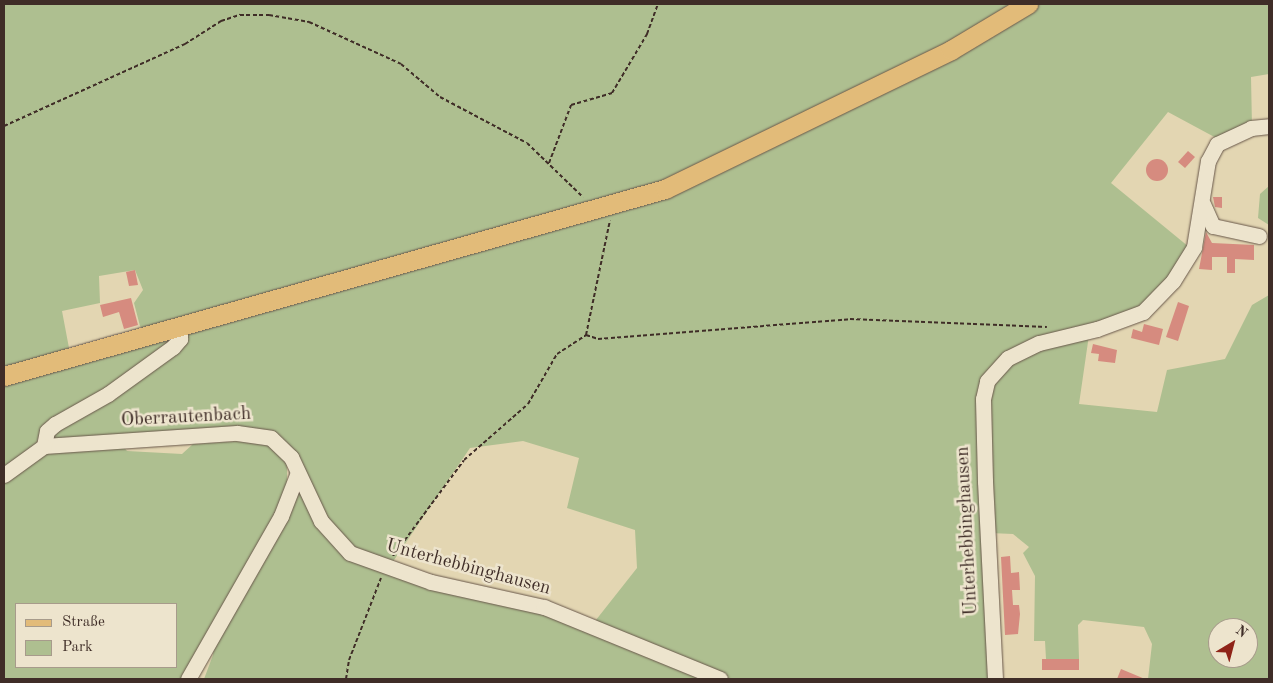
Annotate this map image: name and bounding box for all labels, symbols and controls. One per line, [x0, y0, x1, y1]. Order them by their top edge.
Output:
street label: Oberrautenbach [120, 403, 252, 433]
street label: Unterhebbinghausen [952, 446, 984, 616]
street label: Unterhebbinghausen [383, 535, 553, 601]
legend [15, 603, 178, 668]
text: Straße [62, 615, 105, 630]
north arrow [1208, 618, 1258, 668]
text: N [1233, 623, 1250, 641]
text: Park [62, 640, 93, 655]

